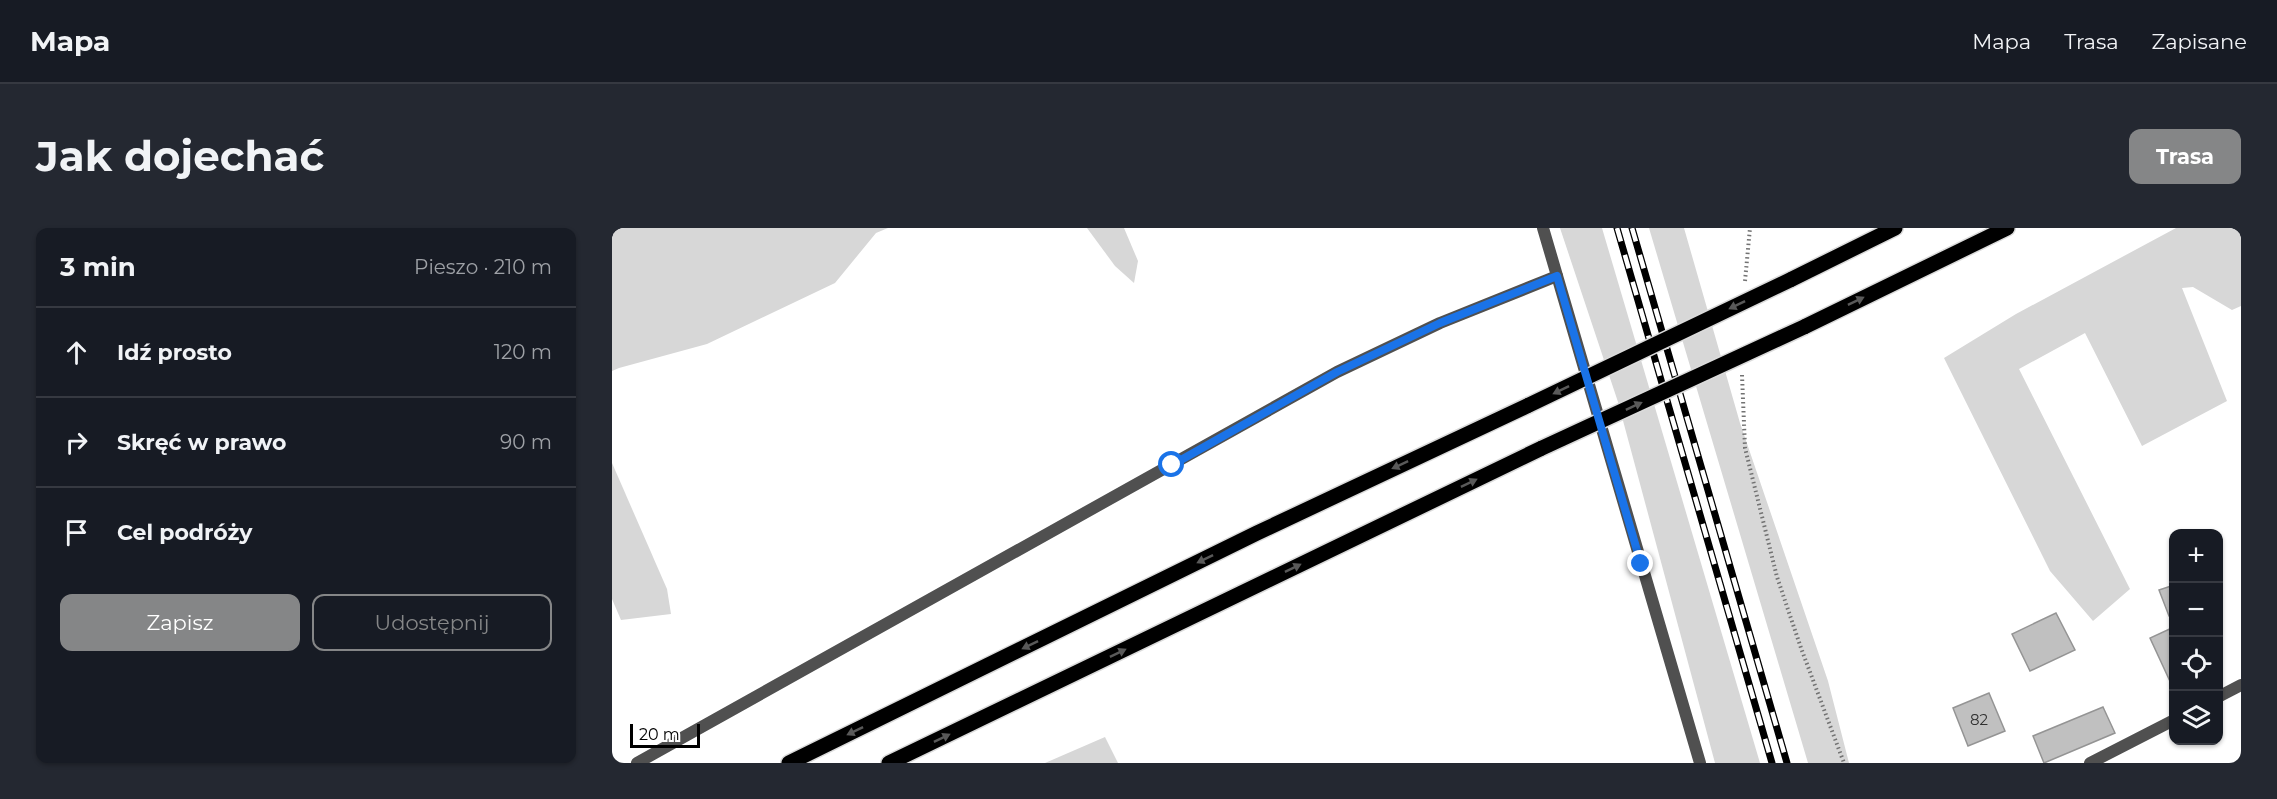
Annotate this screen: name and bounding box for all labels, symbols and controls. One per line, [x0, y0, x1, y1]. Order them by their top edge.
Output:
text: Mapa [30, 24, 110, 58]
text: Mapa [1972, 29, 2031, 54]
text: Trasa [2064, 29, 2119, 54]
text: Zapisane [2152, 29, 2247, 54]
button: Trasa [2129, 129, 2241, 184]
text: Jak dojechać [36, 130, 324, 182]
text: 3 min [60, 251, 136, 283]
text: Pieszo · 210 m [414, 255, 552, 279]
one-way arrow [1848, 297, 1865, 306]
one-way arrow [1728, 300, 1745, 310]
icon: ahead [60, 336, 93, 369]
text: Idź prosto [117, 339, 232, 366]
text: 120 m [494, 340, 552, 364]
one-way arrow [1553, 385, 1570, 394]
one-way arrow [1625, 401, 1642, 410]
icon: right [60, 426, 93, 459]
text: Skręć w prawo [117, 429, 286, 456]
text: 90 m [500, 430, 552, 454]
route start [1158, 451, 1184, 477]
one-way arrow [1392, 461, 1409, 470]
one-way arrow [1460, 479, 1477, 488]
icon: arrive [60, 516, 93, 549]
text: Cel podróży [117, 519, 253, 546]
map controls [2169, 529, 2223, 745]
button: + [2169, 529, 2223, 583]
route end [1627, 550, 1653, 576]
one-way arrow [1196, 554, 1213, 563]
one-way arrow [1285, 564, 1302, 573]
button: − [2169, 583, 2223, 637]
button: Zapisz [60, 594, 300, 651]
button: Udostępnij [312, 594, 552, 651]
button: locate [2169, 637, 2223, 691]
one-way arrow [1021, 640, 1038, 649]
one-way arrow [1109, 648, 1126, 657]
button: layers [2169, 691, 2223, 745]
house number: 82 [1970, 710, 1988, 729]
scale bar [630, 721, 700, 748]
text: 20 m [639, 725, 680, 744]
one-way arrow [846, 726, 863, 735]
one-way arrow [933, 733, 950, 742]

